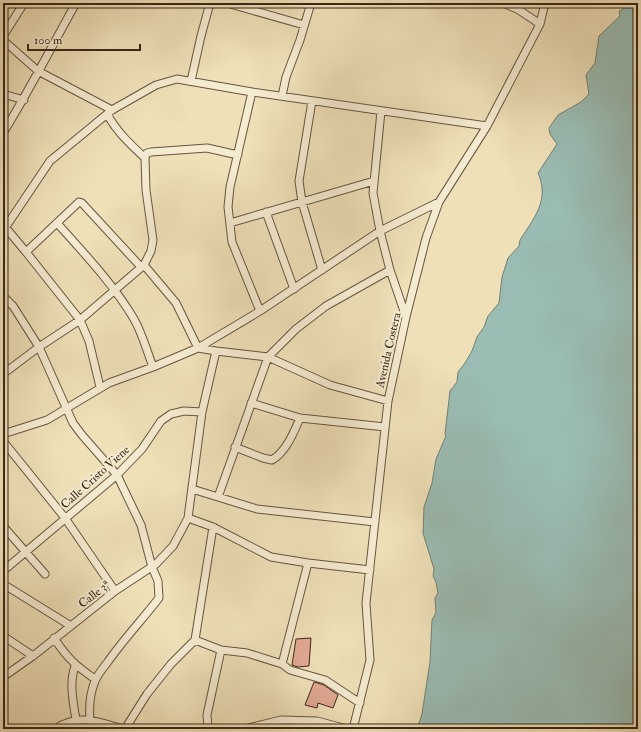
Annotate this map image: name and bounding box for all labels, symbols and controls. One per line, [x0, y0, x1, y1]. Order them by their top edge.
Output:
scale bar [28, 26, 140, 52]
text: 100 m [34, 33, 63, 48]
street label: Avenida Costera [372, 310, 405, 390]
street label: Calle Cristo Viene [58, 442, 133, 512]
street label: Calle 3ª [75, 577, 113, 611]

